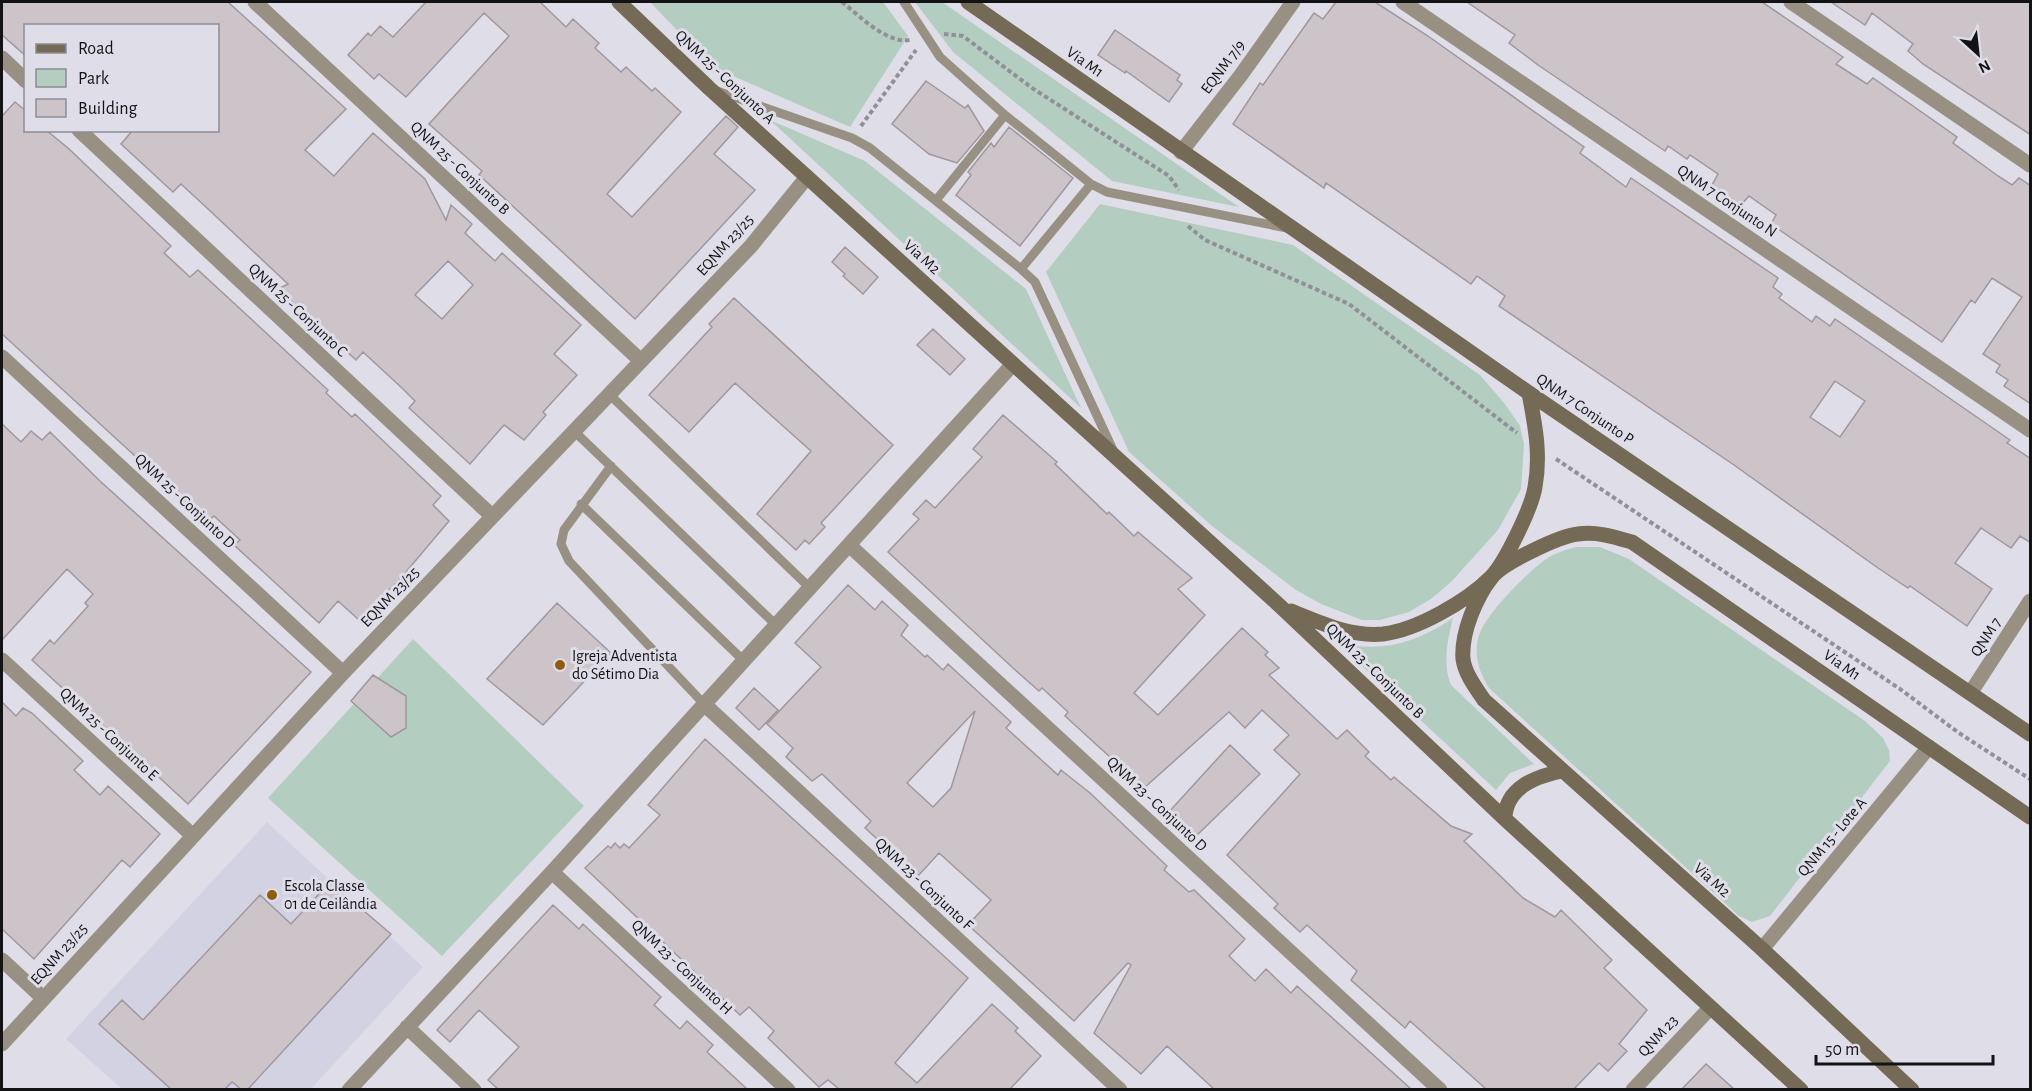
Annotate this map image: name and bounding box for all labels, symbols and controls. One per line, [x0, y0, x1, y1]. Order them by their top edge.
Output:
legend [24, 24, 219, 132]
north arrow [1948, 24, 2008, 84]
street label: QNM 25 - Conjunto A [671, 27, 778, 128]
street label: EQNM 7/9 [1198, 37, 1249, 97]
text: Road [78, 40, 114, 58]
street label: Via M1 [1064, 44, 1106, 80]
text: N [1976, 57, 1993, 76]
text: Park [78, 70, 110, 88]
text: Building [78, 100, 138, 118]
street label: QNM 25 - Conjunto B [407, 118, 513, 219]
street label: QNM 7 Conjunto N [1674, 162, 1780, 241]
street label: EQNM 23/25 [694, 211, 757, 279]
street label: Via M2 [901, 237, 943, 277]
street label: QNM 25 - Conjunto C [245, 260, 351, 360]
street label: QNM 7 Conjunto P [1533, 371, 1637, 448]
street label: QNM 25 - Conjunto D [131, 451, 238, 552]
street label: EQNM 23/25 [358, 564, 423, 631]
street label: QNM 7 [1968, 614, 2005, 660]
street label: QNM 23 - Conjunto B [1322, 620, 1427, 722]
street label: Via M1 [1821, 647, 1863, 683]
place label: Igreja Adventista do Sétimo Dia [572, 648, 677, 682]
marker: Igreja Adventista do Sétimo Dia [553, 658, 567, 672]
street label: QNM 25 - Conjunto E [56, 684, 162, 784]
street label: QNM 23 - Conjunto D [1103, 754, 1210, 855]
street label: QNM 15 - Lote A [1795, 795, 1870, 880]
street label: QNM 23 - Conjunto F [871, 835, 977, 935]
street label: Via M2 [1691, 860, 1733, 900]
place label: Escola Classe 01 de Ceilândia [284, 878, 377, 912]
marker: Escola Classe 01 de Ceilândia [265, 888, 279, 902]
street label: QNM 23 - Conjunto H [628, 916, 735, 1018]
street label: EQNM 23/25 [28, 920, 91, 988]
street label: QNM 23 [1635, 1012, 1682, 1061]
scale bar [1816, 1028, 1993, 1066]
text: 50 m [1825, 1041, 1859, 1059]

